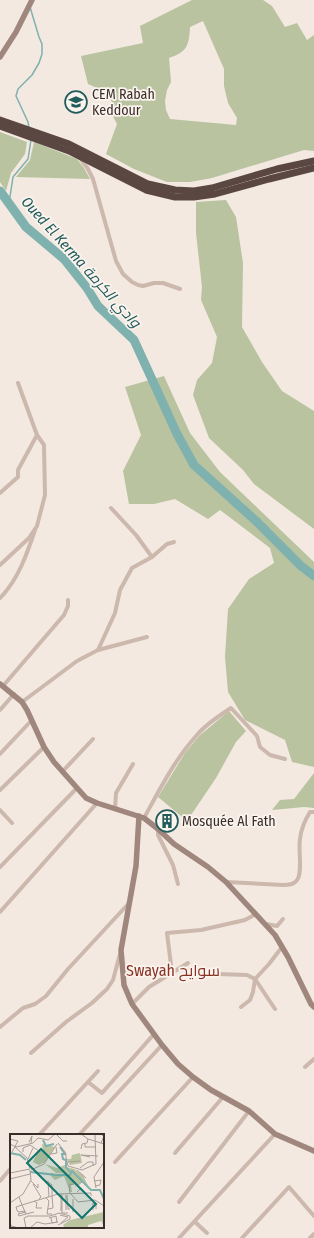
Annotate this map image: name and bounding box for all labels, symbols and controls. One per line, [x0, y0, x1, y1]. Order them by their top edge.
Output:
place label: CEM Rabah Keddour [92, 86, 155, 119]
school or university icon: CEM Rabah Keddour [63, 89, 89, 115]
water label: Oued El Kerma وادي الكرمة [15, 193, 145, 334]
building icon: Mosquée Al Fath [154, 808, 180, 834]
place label: Mosquée Al Fath [182, 813, 276, 830]
district label: Swayah سوايح [126, 961, 220, 982]
inset map [10, 1134, 104, 1228]

